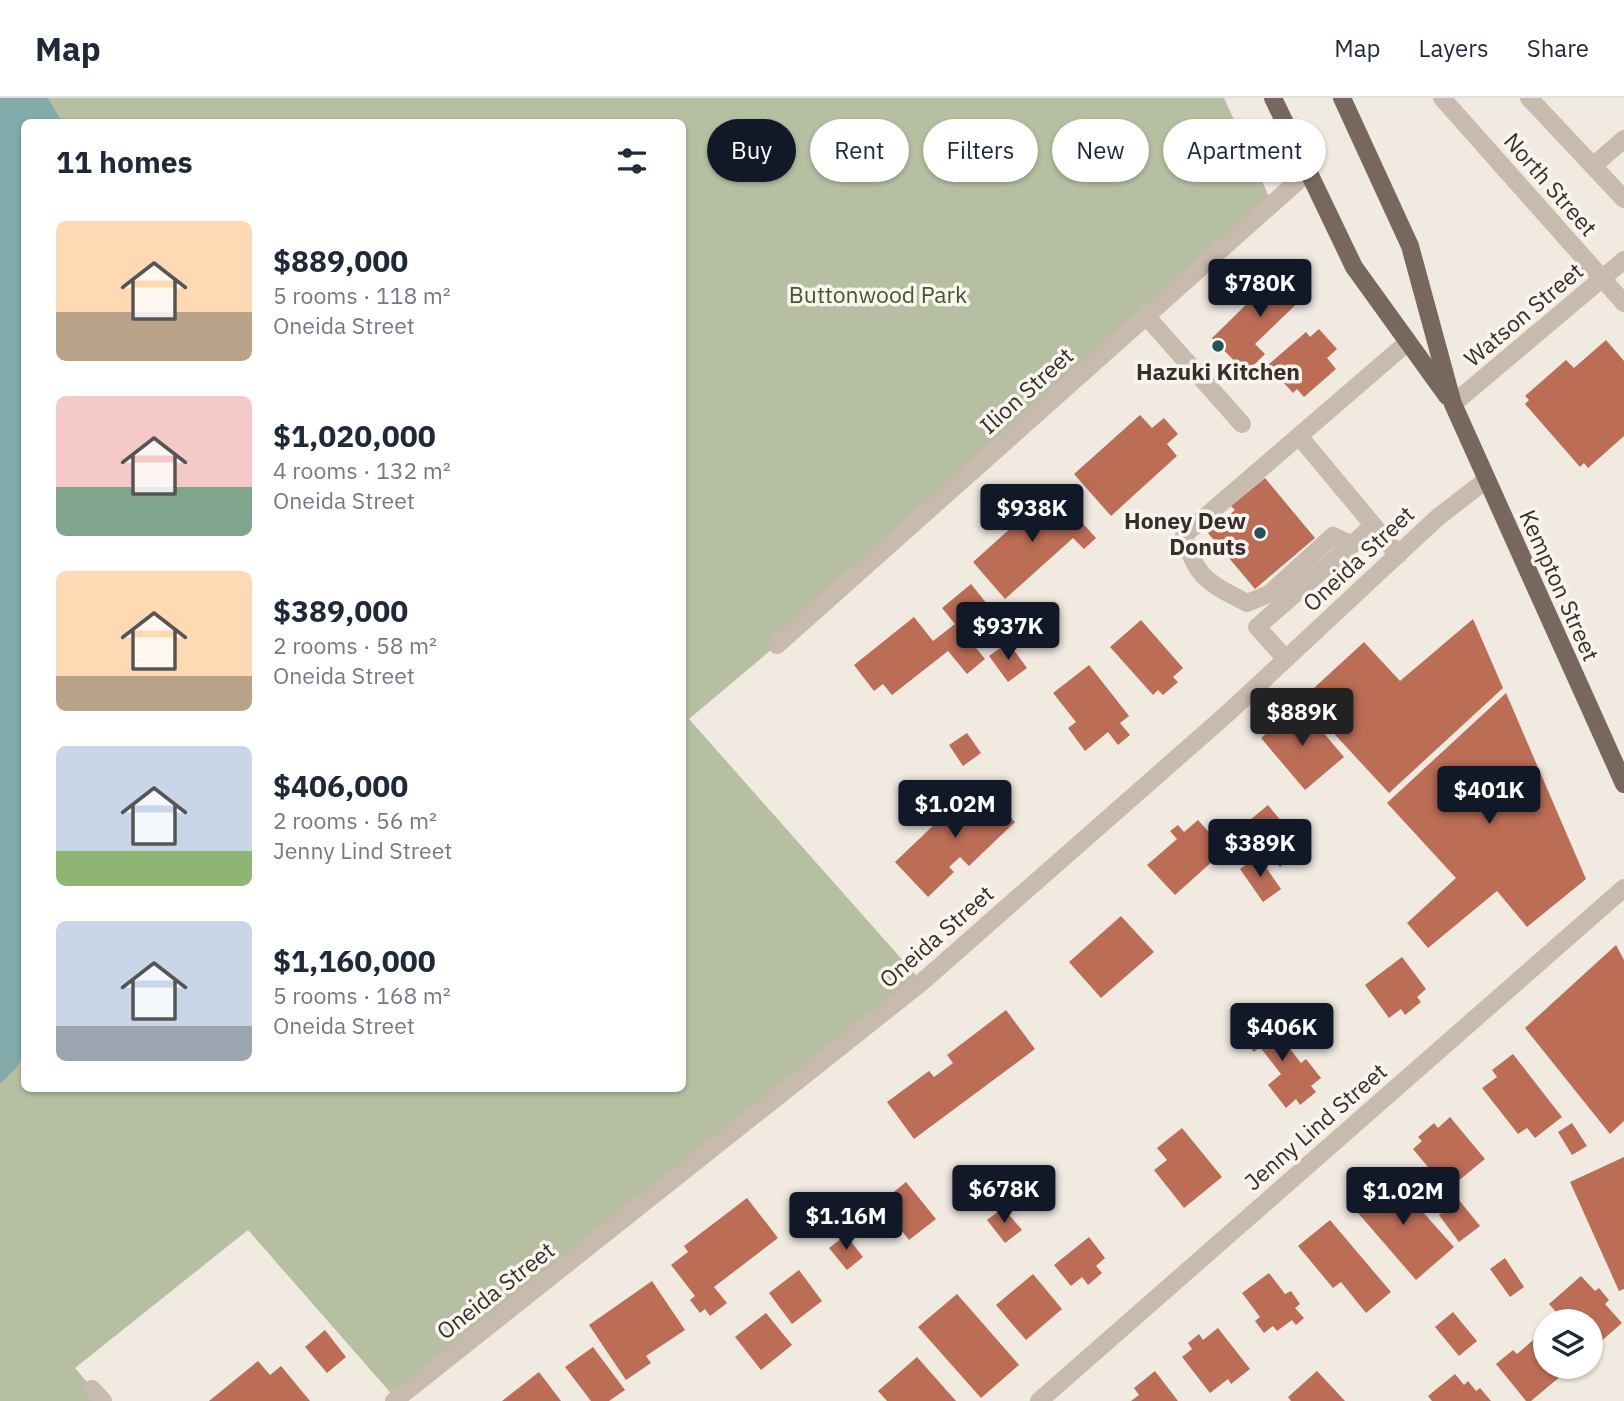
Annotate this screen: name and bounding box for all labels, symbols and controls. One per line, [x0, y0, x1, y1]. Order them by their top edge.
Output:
text: Map [35, 27, 101, 70]
text: Map [1334, 32, 1381, 64]
text: Layers [1419, 32, 1489, 64]
text: Share [1527, 32, 1589, 64]
chip: Buy [707, 119, 796, 182]
chip: Rent [810, 119, 909, 182]
chip: Filters [923, 119, 1038, 182]
chip: New [1052, 119, 1149, 182]
chip: Apartment [1163, 119, 1326, 182]
street label: North Street [1498, 126, 1604, 242]
text: 11 homes [56, 142, 193, 181]
icon: filters [613, 142, 651, 180]
text: $889,000 [273, 241, 408, 280]
icon: home [112, 249, 196, 333]
street label: Watson Street [1457, 255, 1589, 373]
pin: $780K [1211, 260, 1309, 319]
text: $780K [1224, 267, 1296, 297]
park label: Buttonwood Park [789, 279, 967, 309]
text: 5 rooms · 118 m² [273, 280, 451, 310]
text: Oneida Street [273, 310, 415, 340]
marker: Hazuki Kitchen [1210, 338, 1226, 354]
street label: Ilion Street [973, 340, 1079, 440]
place label: Hazuki Kitchen [1136, 356, 1300, 386]
text: $1,020,000 [273, 416, 436, 455]
icon: home [112, 424, 196, 508]
text: 4 rooms · 132 m² [273, 455, 451, 485]
pin: $938K [983, 484, 1081, 544]
text: Oneida Street [273, 485, 415, 515]
text: $938K [996, 492, 1068, 522]
street label: Oneida Street [1296, 499, 1420, 617]
place label: Honey Dew Donuts [1124, 505, 1246, 561]
street label: Kempton Street [1513, 505, 1607, 665]
marker: Honey Dew Donuts [1252, 525, 1268, 541]
text: $389,000 [273, 591, 408, 630]
icon: home [112, 599, 196, 683]
pin: $937K [959, 602, 1057, 662]
text: $937K [972, 610, 1044, 640]
text: 2 rooms · 58 m² [273, 630, 437, 660]
text: Oneida Street [273, 660, 415, 690]
pin: $889K [1253, 688, 1351, 748]
text: $889K [1266, 696, 1338, 726]
text: $406,000 [273, 766, 408, 805]
pin: $401K [1440, 766, 1538, 826]
icon: home [112, 774, 196, 858]
text: $401K [1453, 774, 1525, 804]
pin: $1.02M [898, 780, 1012, 840]
text: $1.02M [914, 788, 996, 818]
text: 2 rooms · 56 m² [273, 805, 437, 835]
pin: $389K [1211, 820, 1309, 879]
text: $389K [1224, 827, 1296, 857]
text: Jenny Lind Street [273, 835, 452, 865]
street label: Oneida Street [873, 878, 999, 994]
text: $1,160,000 [273, 941, 436, 980]
icon: home [112, 949, 196, 1033]
text: 5 rooms · 168 m² [273, 980, 451, 1010]
pin: $406K [1233, 1004, 1331, 1063]
text: Oneida Street [273, 1010, 415, 1040]
text: $406K [1246, 1011, 1318, 1041]
street label: Jenny Lind Street [1237, 1056, 1393, 1196]
pin: $678K [955, 1166, 1053, 1225]
pin: $1.02M [1346, 1168, 1460, 1227]
text: $678K [968, 1173, 1040, 1203]
text: $1.02M [1362, 1175, 1444, 1205]
pin: $1.16M [789, 1192, 903, 1252]
text: $1.16M [805, 1200, 887, 1230]
street label: Oneida Street [430, 1235, 560, 1345]
map controls [1533, 1309, 1603, 1379]
button: layers [1533, 1309, 1603, 1379]

